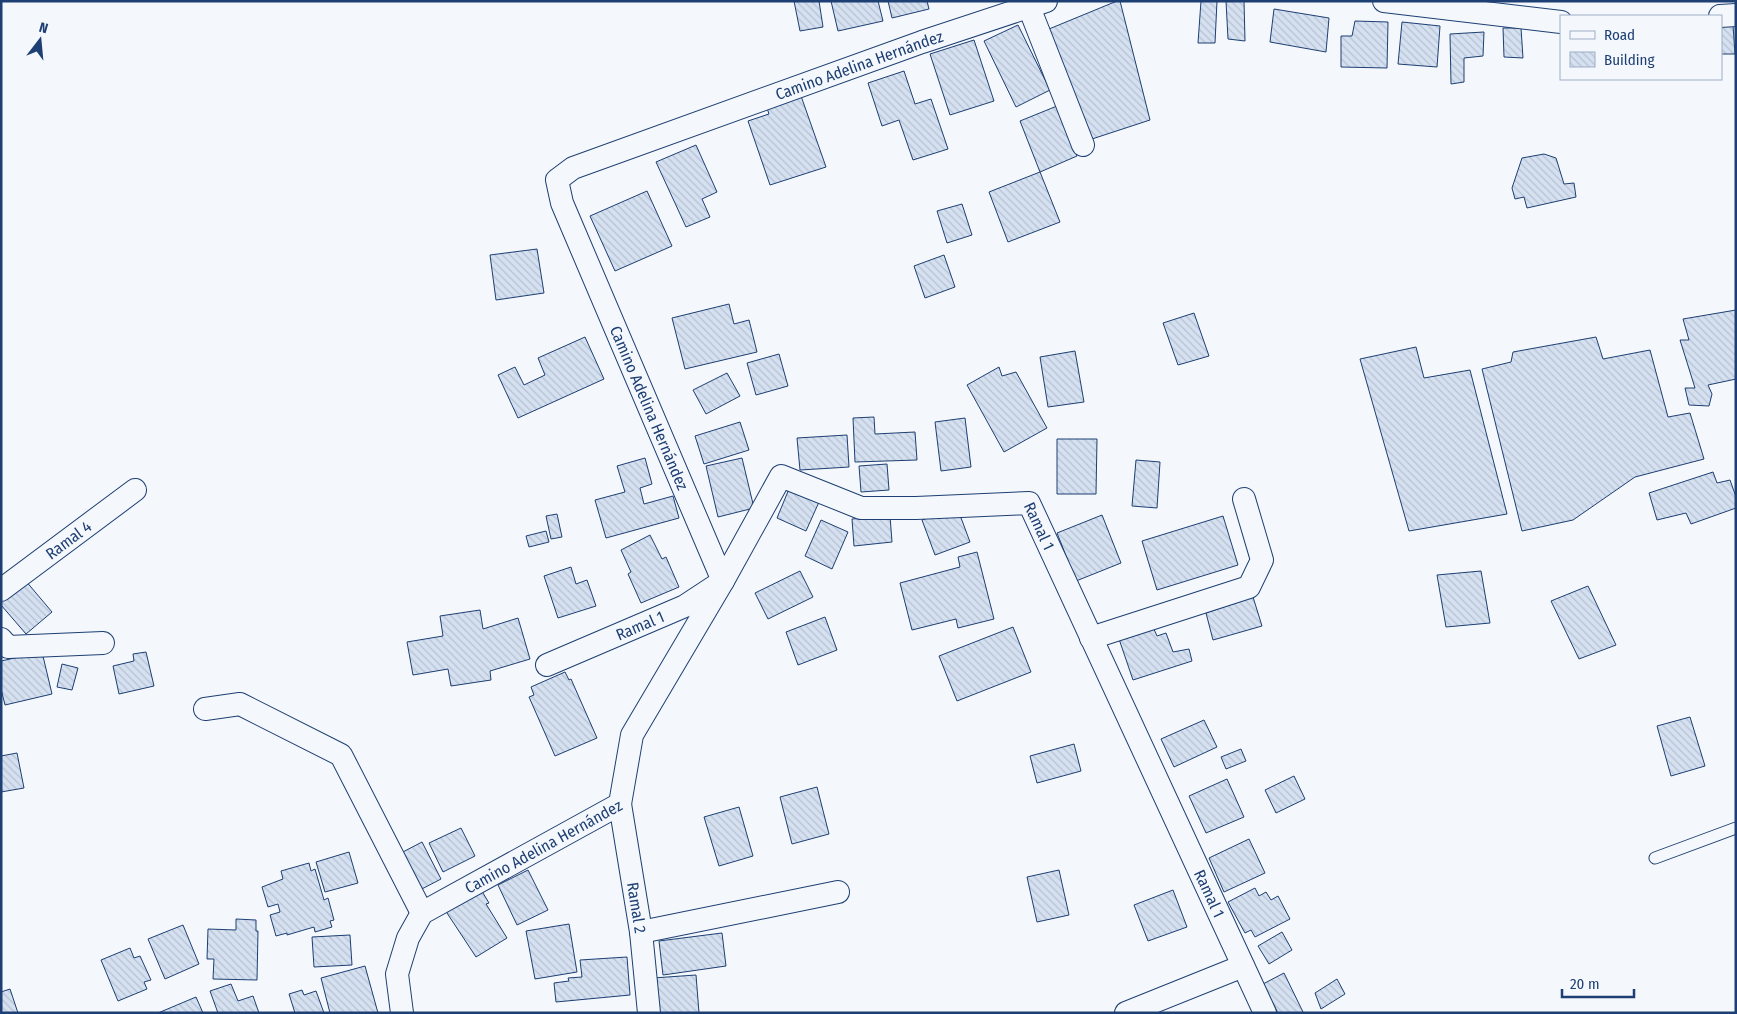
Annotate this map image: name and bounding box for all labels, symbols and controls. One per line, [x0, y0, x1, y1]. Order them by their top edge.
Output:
north arrow [15, 15, 65, 65]
legend [1560, 15, 1722, 80]
text: N [37, 19, 50, 37]
street label: Camino Adelina Hernández [773, 26, 945, 104]
text: Road [1604, 26, 1635, 44]
text: Building [1604, 51, 1655, 69]
street label: Camino Adelina Hernández [606, 323, 692, 493]
street label: Ramal 1 [1020, 499, 1059, 553]
street label: Ramal 4 [42, 516, 95, 563]
street label: Ramal 1 [613, 607, 667, 644]
street label: Camino Adelina Hernández [461, 795, 625, 897]
street label: Ramal 1 [1190, 866, 1229, 920]
street label: Ramal 2 [623, 881, 651, 935]
scale bar [1562, 966, 1634, 998]
text: 20 m [1570, 975, 1600, 993]

